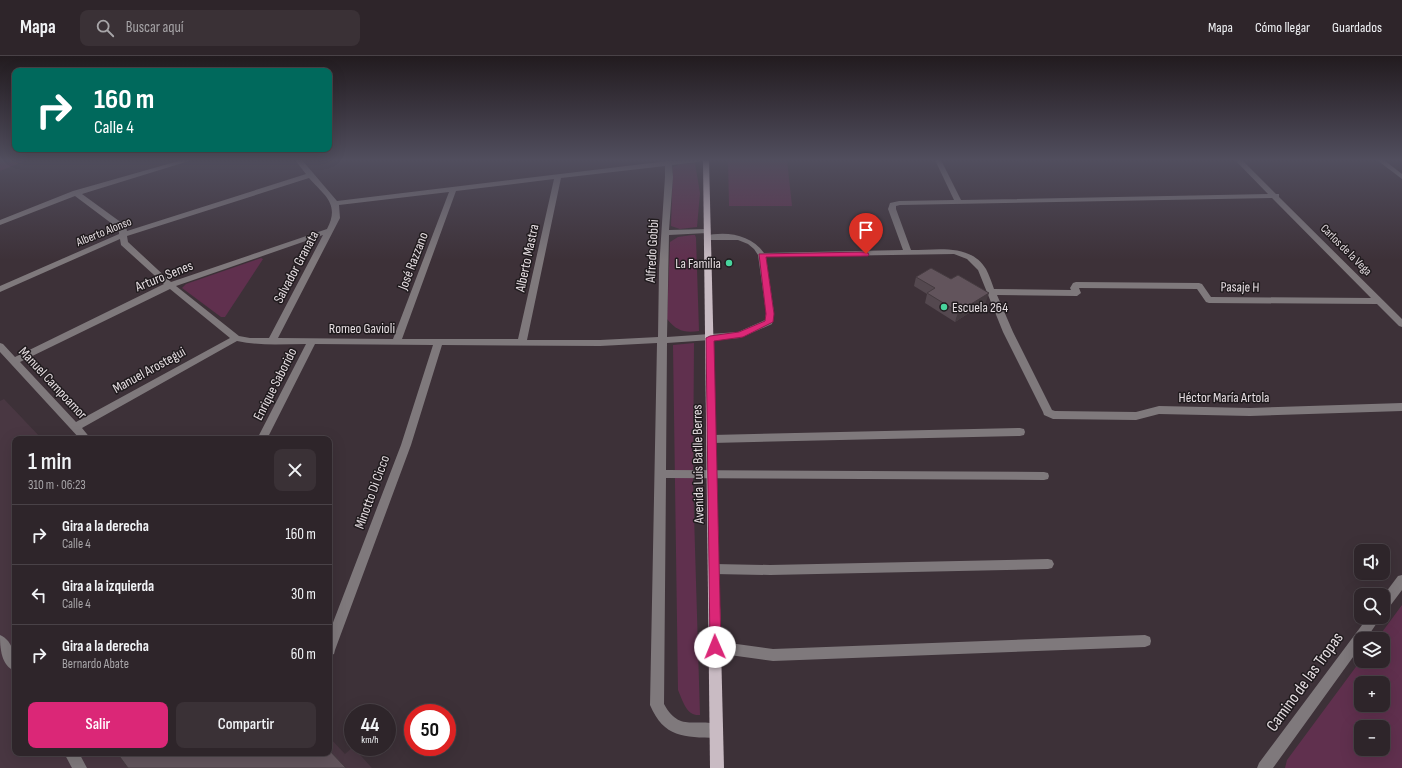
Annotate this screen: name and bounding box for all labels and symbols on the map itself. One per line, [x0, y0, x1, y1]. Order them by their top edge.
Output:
pin [849, 213, 883, 254]
street label: Alberto Alonso [73, 214, 134, 250]
street label: Alfredo Gobbi [642, 219, 662, 284]
street label: Carlos de la Vega [1317, 221, 1375, 279]
street label: Alberto Mastra [511, 223, 542, 294]
street label: Salvador Granata [270, 228, 322, 306]
street label: José Razzano [394, 230, 432, 293]
place label: La Familia [675, 255, 721, 272]
street label: Arturo Senes [132, 257, 195, 296]
marker: La Familia [724, 258, 734, 268]
street label: Pasaje H [1220, 278, 1260, 296]
place label: Escuela 264 [952, 299, 1008, 316]
marker: Escuela 264 [939, 302, 949, 312]
street label: Romeo Gavioli [329, 320, 395, 337]
street label: Manuel Campoamor [15, 343, 91, 423]
street label: Manuel Arostegui [110, 343, 188, 397]
street label: Enrique Saborido [249, 345, 301, 423]
street label: Héctor María Artola [1179, 389, 1269, 406]
street label: Avenida Luis Batlle Berres [688, 404, 708, 525]
street label: Minotto Di Cicco [351, 453, 393, 531]
position arrow [694, 626, 736, 668]
street label: Camino de las Tropas [1262, 628, 1348, 736]
speed limit sign: 50 [404, 704, 456, 756]

